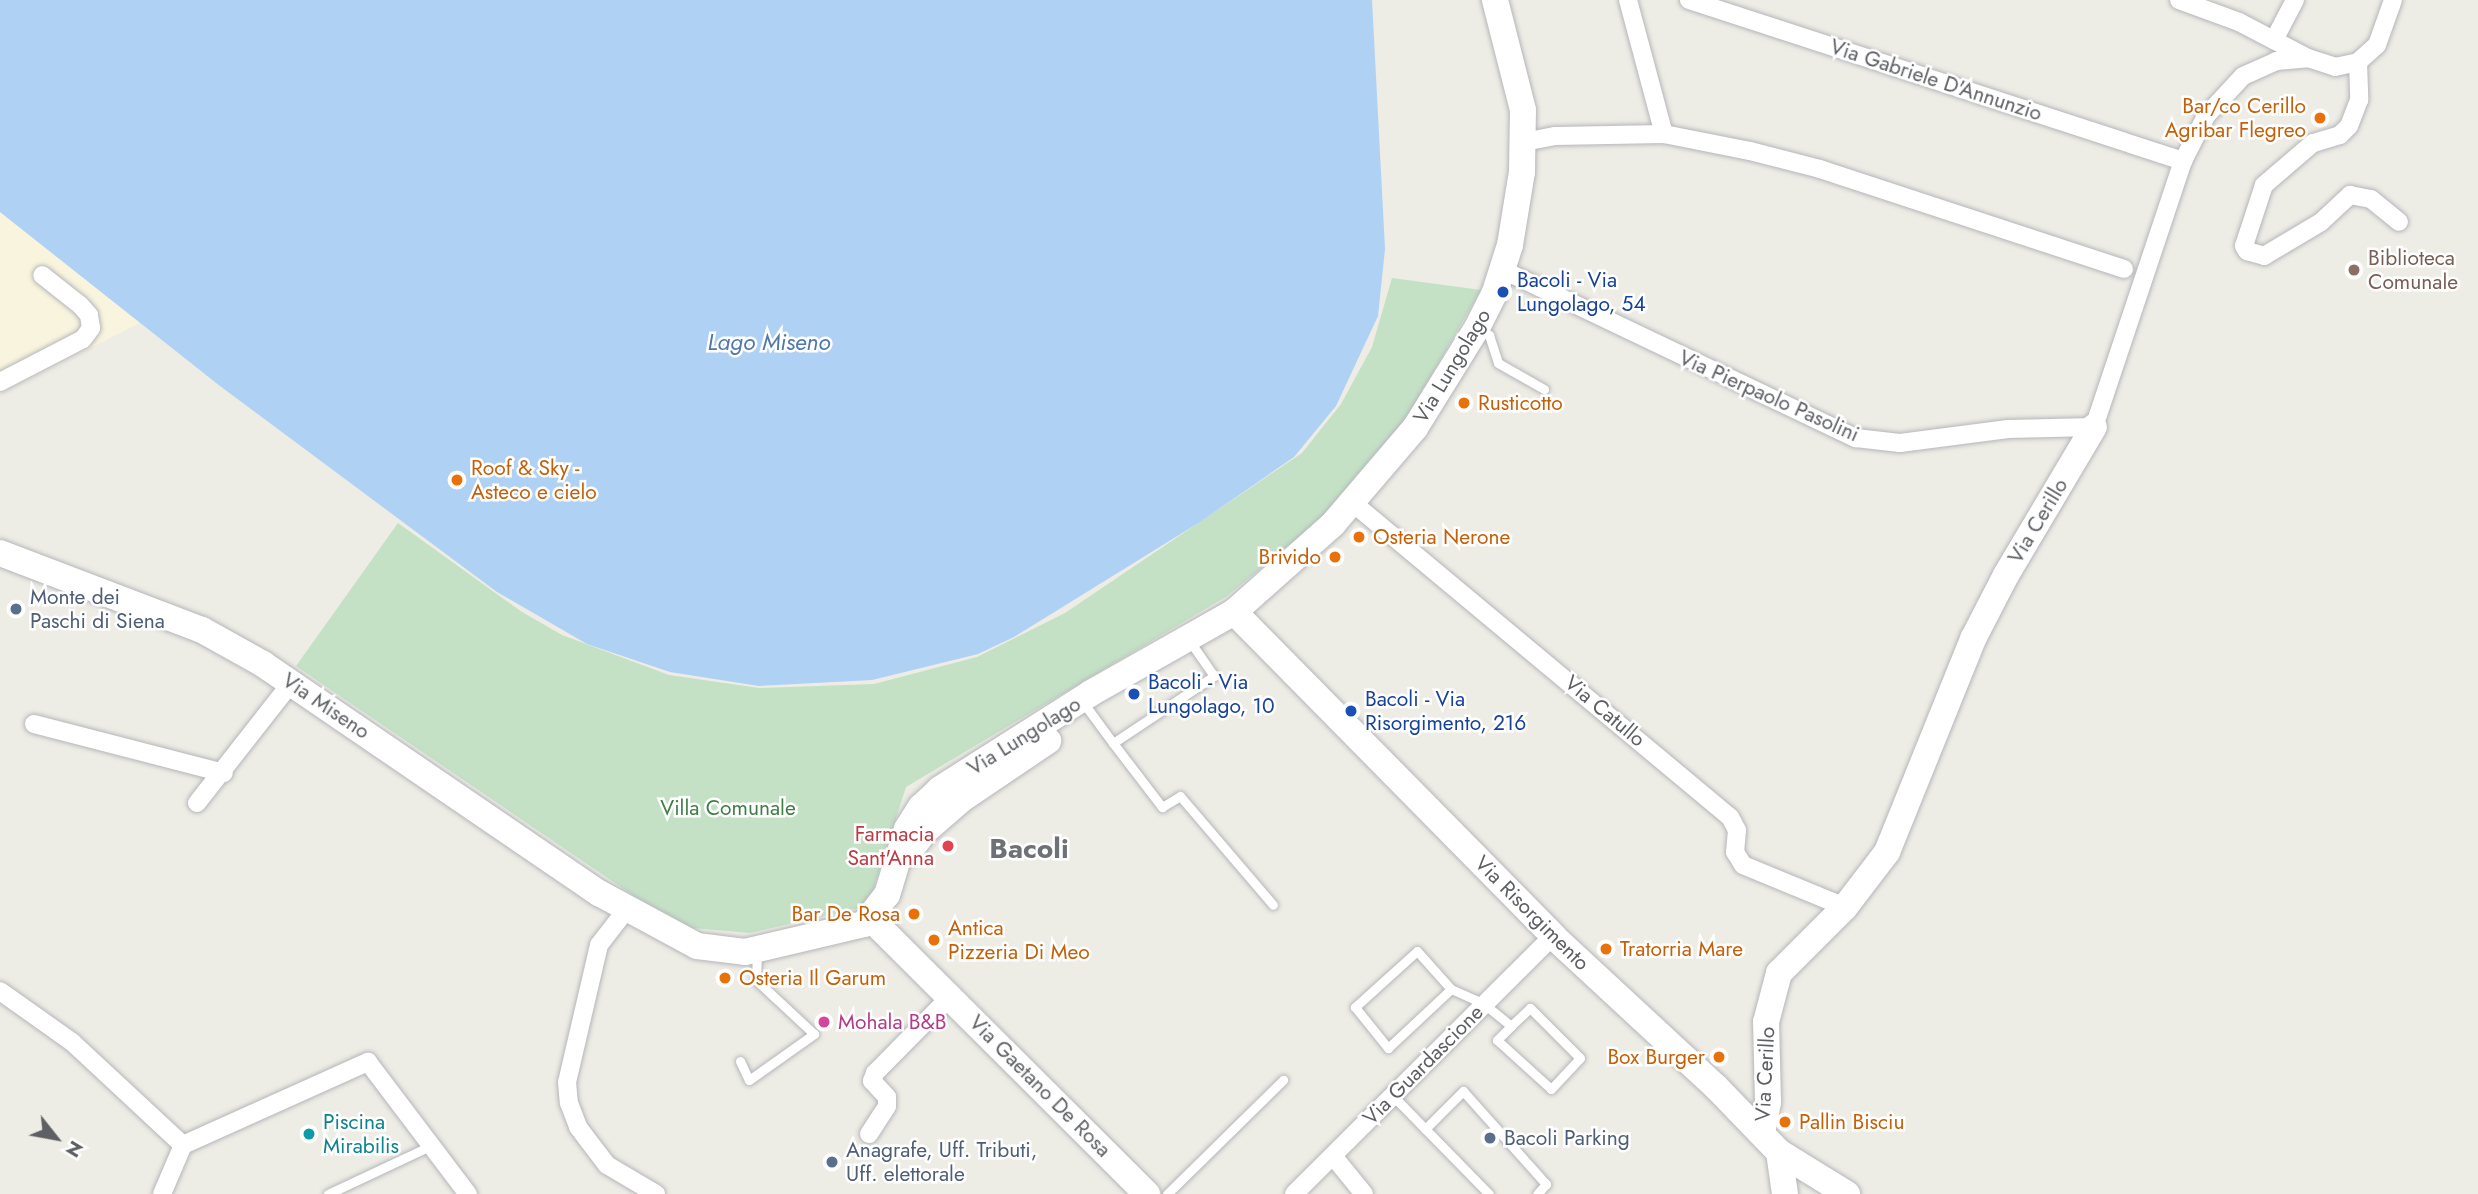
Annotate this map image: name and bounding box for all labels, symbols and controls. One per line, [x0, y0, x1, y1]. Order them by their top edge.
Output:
street label: Via Gabriele D'Annunzio [1827, 34, 2045, 126]
place label: Bar/co Cerillo Agribar Flegreo [2165, 93, 2306, 143]
marker: Bar/co Cerillo Agribar Flegreo [2312, 110, 2328, 126]
place label: Biblioteca Comunale [2368, 245, 2458, 295]
marker: Biblioteca Comunale [2346, 262, 2362, 278]
place label: Bacoli - Via Lungolago, 54 [1517, 267, 1646, 317]
marker: Bacoli - Via Lungolago, 54 [1495, 284, 1511, 300]
street label: Via Lungolago [1408, 304, 1496, 428]
water label: Lago Miseno [708, 328, 830, 356]
street label: Via Pierpaolo Pasolini [1675, 345, 1863, 447]
place label: Rusticotto [1478, 390, 1563, 416]
marker: Rusticotto [1456, 395, 1472, 411]
place label: Roof & Sky - Asteco e cielo [471, 455, 597, 505]
marker: Roof & Sky - Asteco e cielo [449, 472, 465, 488]
street label: Via Cerillo [2003, 474, 2073, 568]
place label: Osteria Nerone [1373, 524, 1510, 550]
marker: Osteria Nerone [1351, 529, 1367, 545]
place label: Brivido [1258, 544, 1321, 570]
marker: Brivido [1327, 549, 1343, 565]
place label: Monte dei Paschi di Siena [30, 584, 165, 634]
marker: Monte dei Paschi di Siena [8, 601, 24, 617]
street label: Via Miseno [278, 668, 374, 744]
place label: Bacoli - Via Lungolago, 10 [1148, 669, 1275, 719]
street label: Via Catullo [1560, 670, 1650, 752]
marker: Bacoli - Via Lungolago, 10 [1126, 686, 1142, 702]
place label: Bacoli - Via Risorgimento, 216 [1365, 686, 1526, 736]
street label: Via Lungolago [963, 691, 1085, 781]
marker: Bacoli - Via Risorgimento, 216 [1343, 703, 1359, 719]
park label: Villa Comunale [660, 795, 796, 821]
place label: Farmacia Sant'Anna [847, 821, 934, 871]
district label: Bacoli [989, 832, 1069, 866]
marker: Farmacia Sant'Anna [940, 838, 956, 854]
street label: Via Risorgimento [1469, 850, 1595, 976]
place label: Bar De Rosa [791, 901, 900, 927]
marker: Bar De Rosa [906, 906, 922, 922]
place label: Antica Pizzeria Di Meo [948, 915, 1090, 965]
marker: Antica Pizzeria Di Meo [926, 932, 942, 948]
place label: Tratorria Mare [1620, 936, 1743, 962]
marker: Tratorria Mare [1598, 941, 1614, 957]
place label: Osteria Il Garum [739, 965, 886, 991]
marker: Osteria Il Garum [717, 970, 733, 986]
street label: Via Guardascione [1358, 1000, 1488, 1130]
place label: Mohala B&B [838, 1009, 946, 1035]
street label: Via Gaetano De Rosa [964, 1010, 1116, 1162]
marker: Mohala B&B [816, 1014, 832, 1030]
street label: Via Cerillo [1750, 1026, 1780, 1122]
place label: Box Burger [1607, 1044, 1705, 1070]
marker: Box Burger [1711, 1049, 1727, 1065]
north arrow [21, 1103, 91, 1173]
place label: Piscina Mirabilis [323, 1109, 399, 1159]
place label: Pallin Bisciu [1799, 1109, 1905, 1135]
marker: Pallin Bisciu [1777, 1114, 1793, 1130]
place label: Bacoli Parking [1504, 1125, 1630, 1151]
marker: Piscina Mirabilis [301, 1126, 317, 1142]
marker: Bacoli Parking [1482, 1130, 1498, 1146]
text: N [59, 1136, 90, 1162]
place label: Anagrafe, Uff. Tributi, Uff. elettorale [846, 1137, 1037, 1187]
marker: Anagrafe, Uff. Tributi, Uff. elettorale [824, 1154, 840, 1170]

